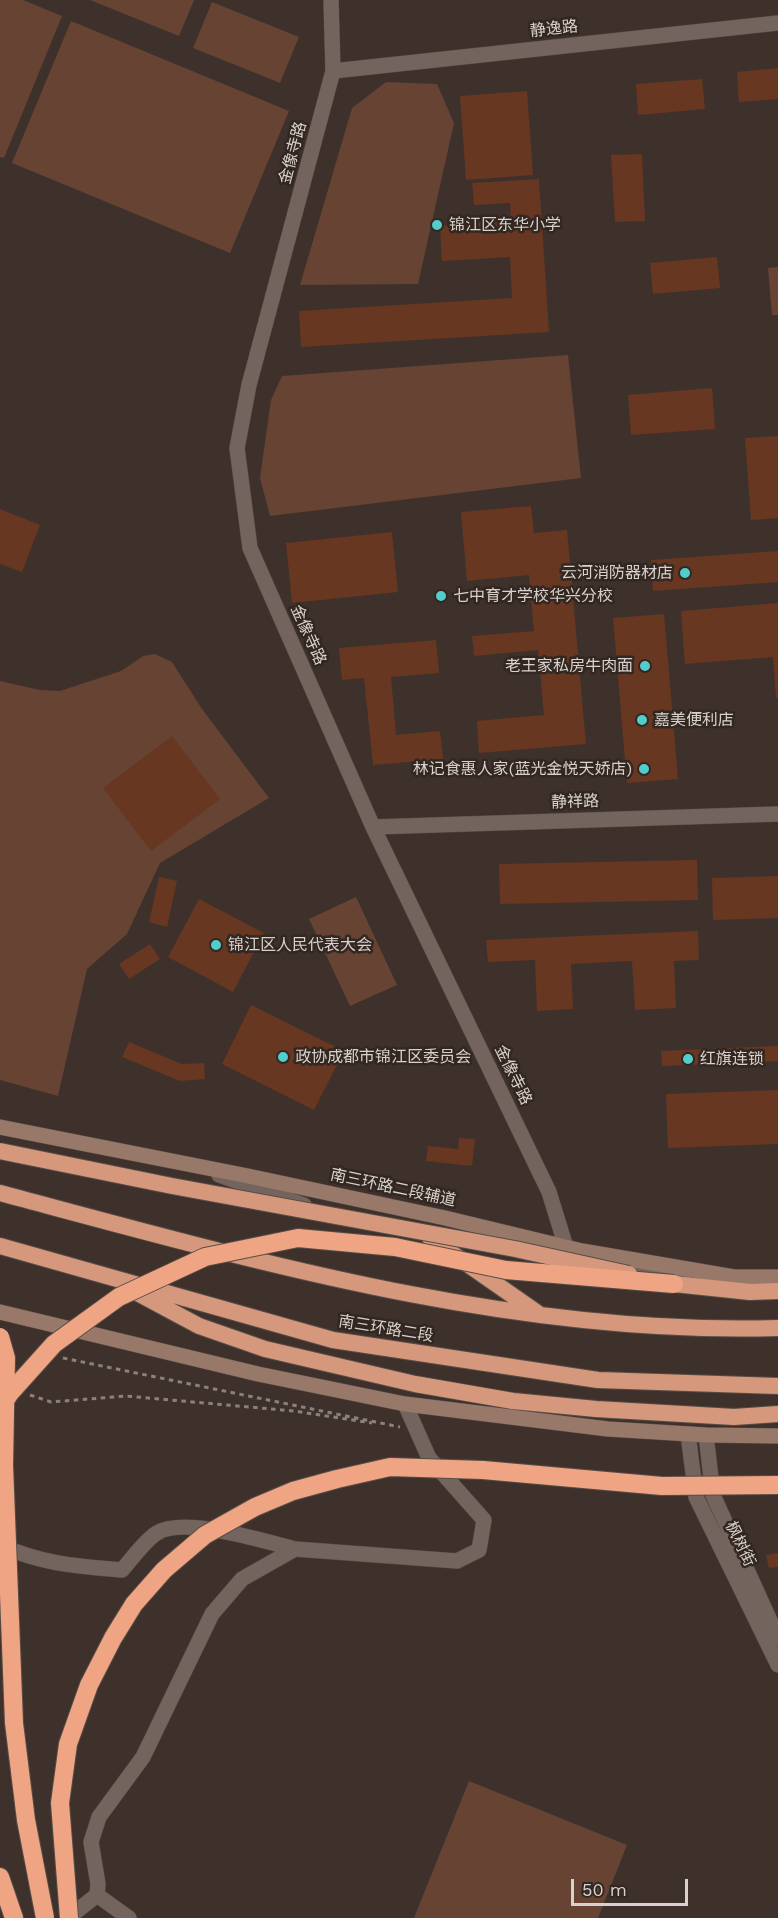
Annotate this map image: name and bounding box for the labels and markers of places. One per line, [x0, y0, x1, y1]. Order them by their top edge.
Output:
place label: 锦江区东华小学 [449, 215, 561, 235]
marker: 锦江区东华小学 [430, 218, 444, 232]
place label: 云河消防器材店 [561, 563, 673, 583]
marker: 云河消防器材店 [678, 566, 692, 580]
place label: 七中育才学校华兴分校 [453, 586, 613, 606]
marker: 七中育才学校华兴分校 [434, 589, 448, 603]
place label: 老王家私房牛肉面 [505, 656, 633, 676]
marker: 老王家私房牛肉面 [638, 659, 652, 673]
place label: 嘉美便利店 [654, 710, 734, 730]
marker: 嘉美便利店 [635, 713, 649, 727]
place label: 林记食惠人家(蓝光金悦天娇店) [413, 759, 632, 779]
marker: 林记食惠人家(蓝光金悦天娇店) [637, 762, 651, 776]
place label: 锦江区人民代表大会 [228, 935, 372, 955]
marker: 锦江区人民代表大会 [209, 938, 223, 952]
place label: 政协成都市锦江区委员会 [295, 1047, 471, 1067]
place label: 红旗连锁 [700, 1049, 764, 1069]
marker: 政协成都市锦江区委员会 [276, 1050, 290, 1064]
marker: 红旗连锁 [681, 1052, 695, 1066]

